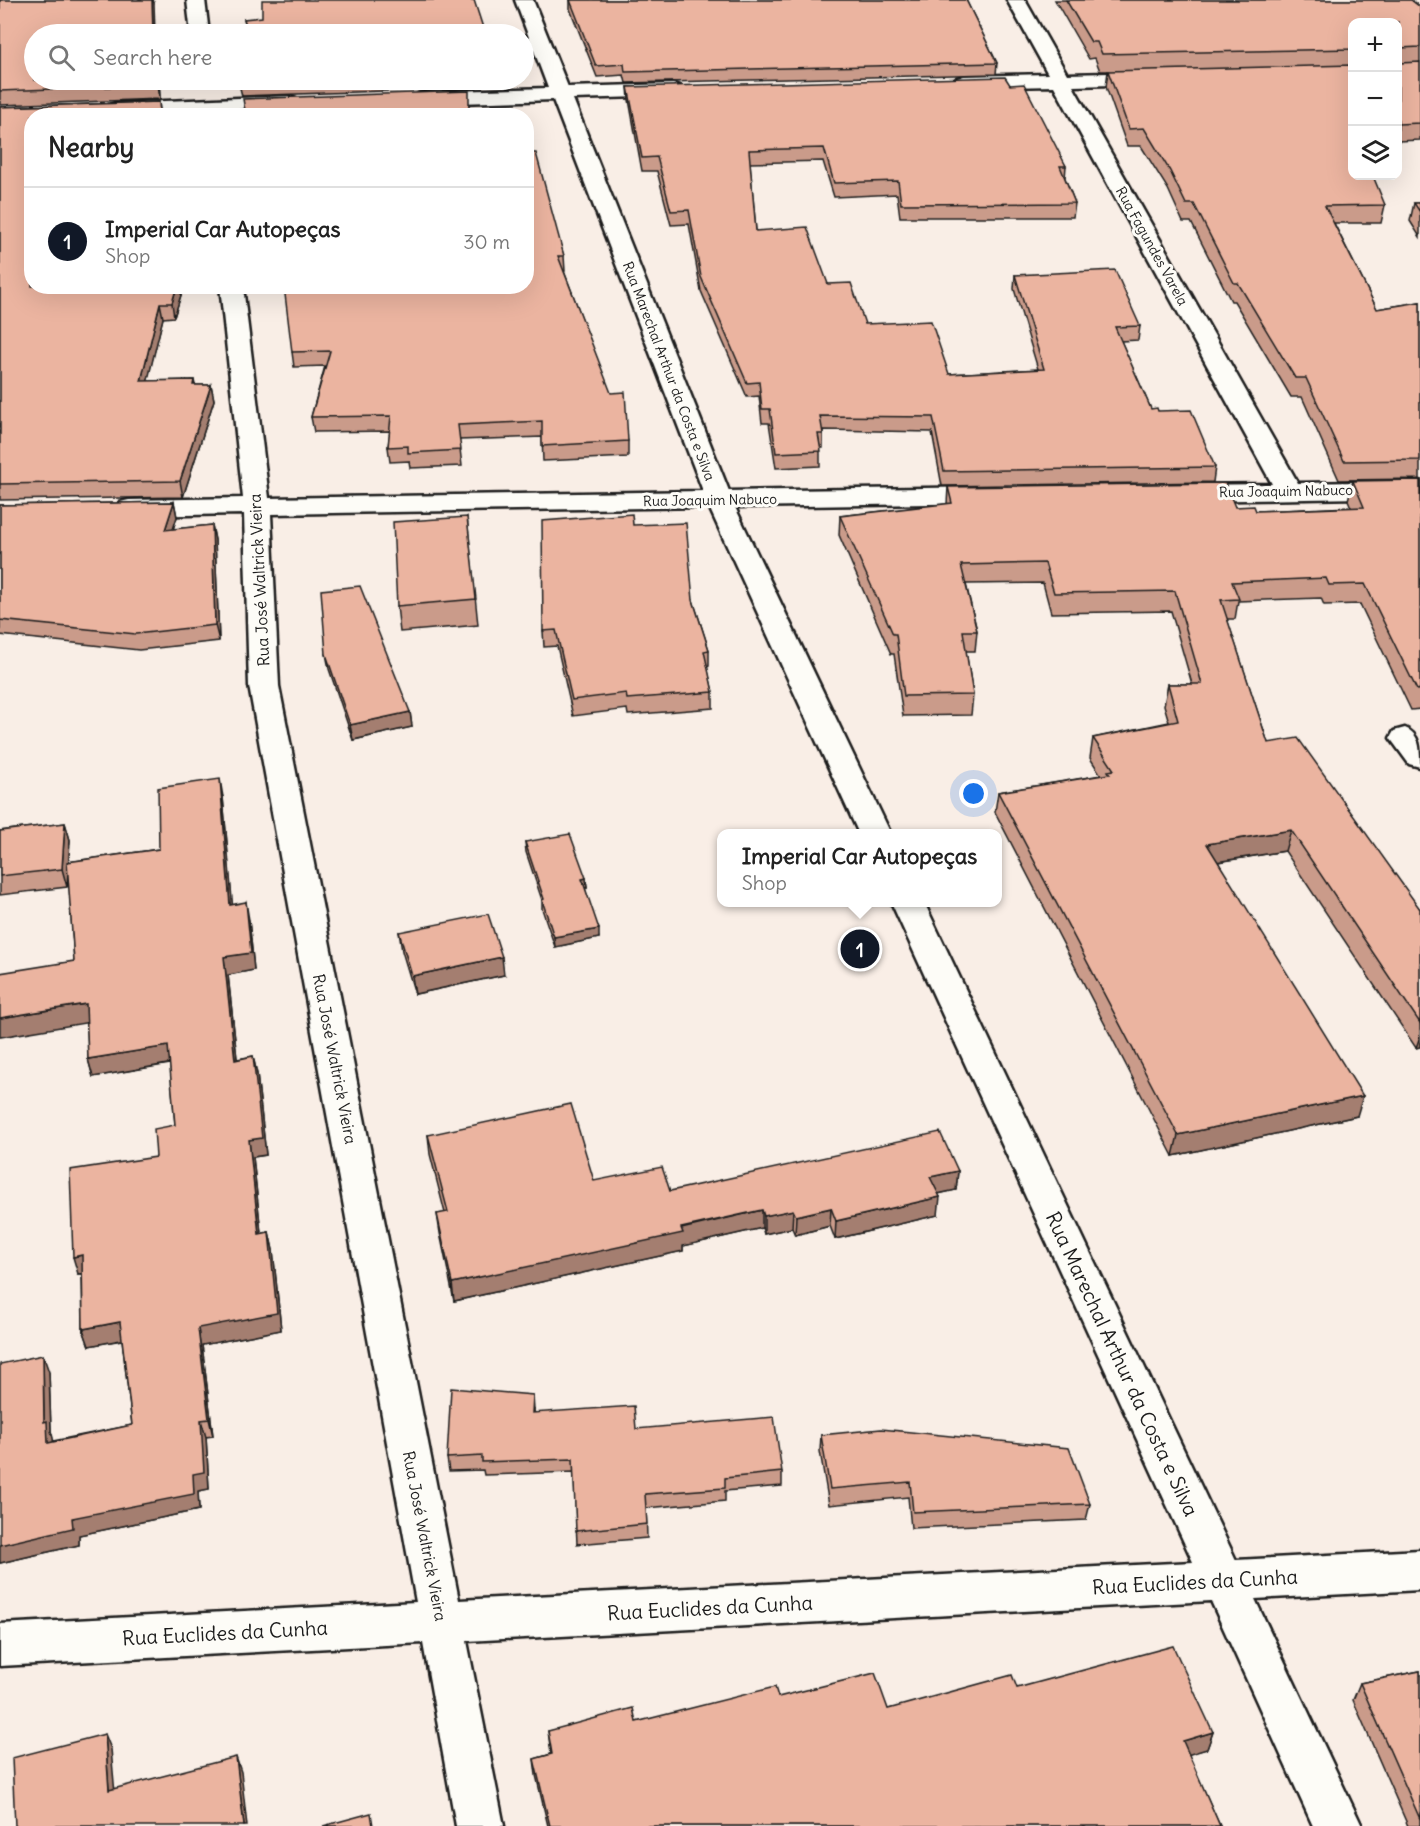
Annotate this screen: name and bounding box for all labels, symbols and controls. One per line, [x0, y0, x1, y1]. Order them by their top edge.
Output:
map controls [1348, 18, 1402, 180]
button: + [1348, 18, 1402, 72]
search box [24, 24, 534, 90]
icon: search [45, 41, 78, 74]
text: Search here [93, 43, 212, 71]
button: − [1348, 72, 1402, 126]
button: layers [1348, 126, 1402, 180]
text: Nearby [48, 131, 134, 164]
street label: Rua Fagundes Varela [1112, 183, 1192, 309]
text: Imperial Car Autopeças [105, 215, 341, 243]
text: 1 [64, 229, 71, 254]
text: 30 m [463, 229, 510, 254]
text: Shop [105, 243, 150, 268]
street label: Rua Marechal Arthur da Costa e Silva [619, 259, 719, 483]
street label: Rua Joaquim Nabuco [1219, 481, 1353, 501]
street label: Rua Joaquim Nabuco [643, 490, 777, 510]
street label: Rua José Waltrick Vieira [244, 493, 274, 667]
your location [959, 779, 988, 808]
popup [717, 829, 1002, 907]
text: Imperial Car Autopeças [742, 842, 977, 870]
text: Shop [742, 870, 787, 895]
pin: 1 [840, 926, 880, 972]
street label: Rua José Waltrick Vieira [309, 972, 361, 1146]
street label: Rua Marechal Arthur da Costa e Silva [1041, 1208, 1204, 1520]
street label: Rua José Waltrick Vieira [399, 1449, 451, 1623]
street label: Rua Euclides da Cunha [1092, 1564, 1298, 1599]
street label: Rua Euclides da Cunha [607, 1590, 813, 1625]
street label: Rua Euclides da Cunha [122, 1615, 328, 1650]

